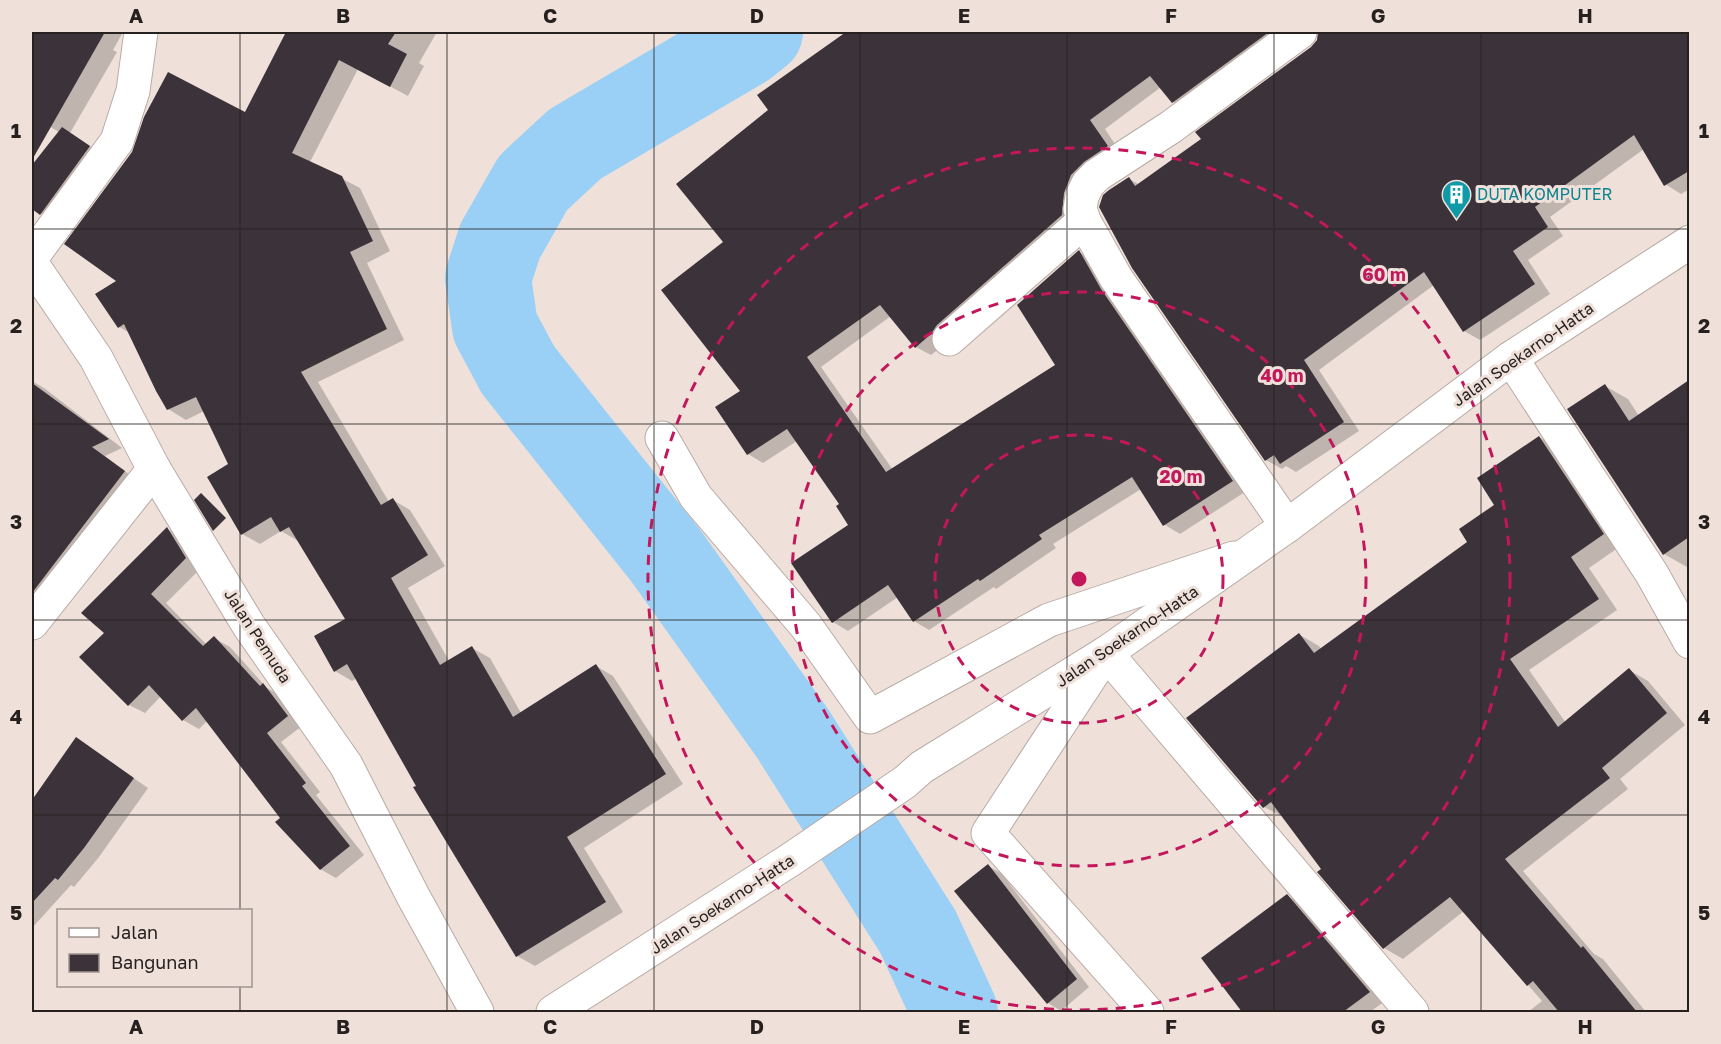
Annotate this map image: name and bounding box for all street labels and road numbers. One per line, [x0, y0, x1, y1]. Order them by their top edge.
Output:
street label: Jalan Soekarno-Hatta [1449, 298, 1597, 410]
street label: Jalan Soekarno-Hatta [1052, 581, 1202, 691]
street label: Jalan Pemuda [220, 585, 296, 687]
street label: Jalan Soekarno-Hatta [646, 850, 798, 958]

